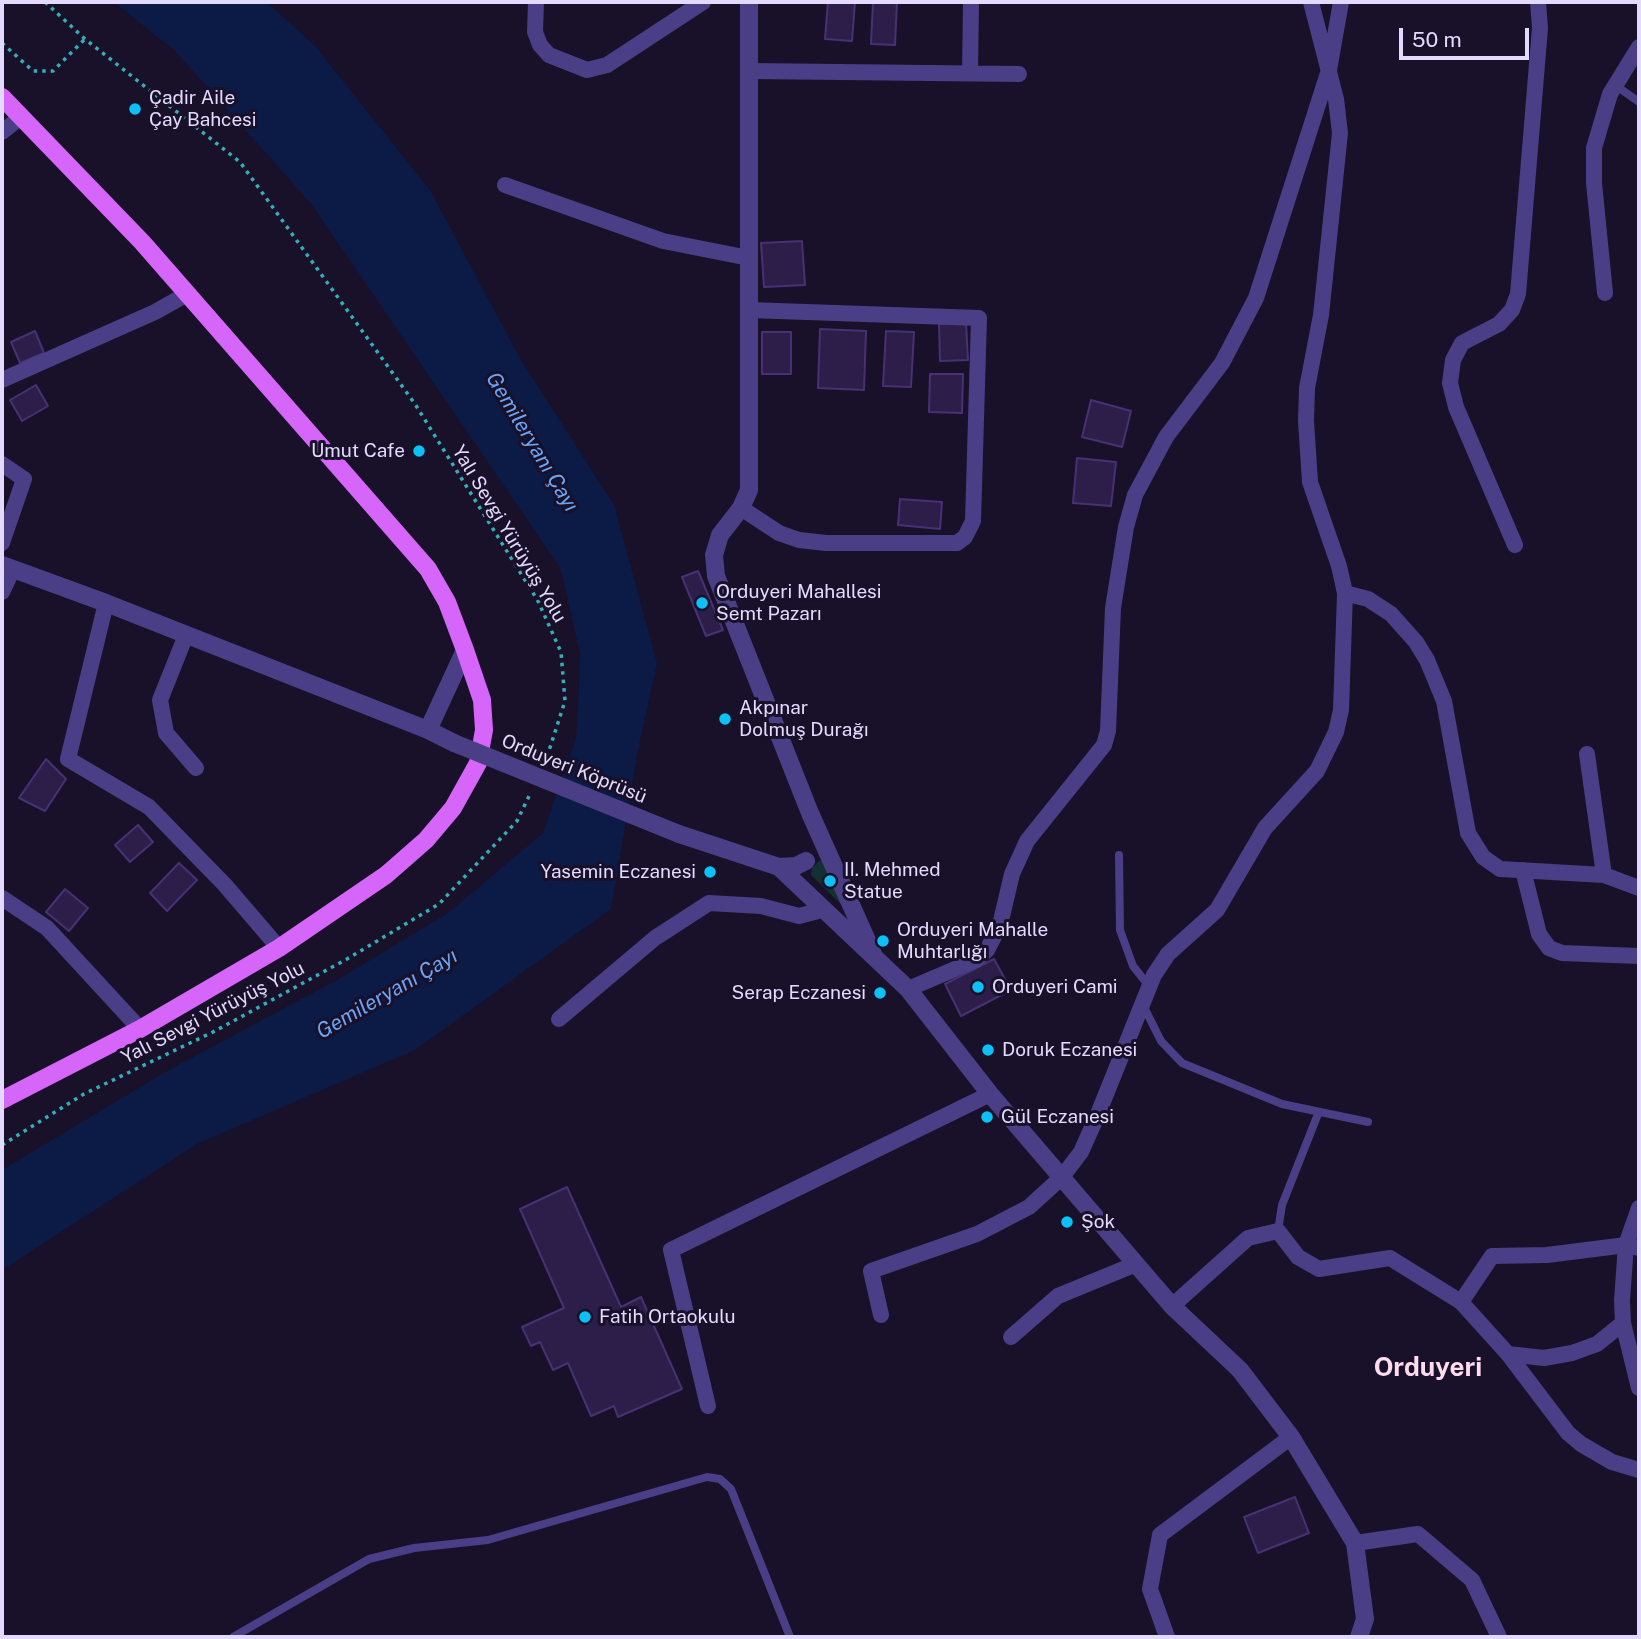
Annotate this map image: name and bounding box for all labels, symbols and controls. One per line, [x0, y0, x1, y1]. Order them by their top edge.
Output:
scale bar [1403, 14, 1532, 58]
text: 50 m [1412, 27, 1462, 52]
place label: Çadir Aile Çay Bahcesi [149, 87, 256, 131]
marker: Çadir Aile Çay Bahcesi [127, 101, 143, 117]
water label: Gemileryanı Çayı [480, 368, 584, 516]
place label: Umut Cafe [311, 440, 405, 462]
street label: Yalı Sevgi Yürüyüş Yolu [447, 441, 571, 627]
marker: Umut Cafe [411, 443, 427, 459]
place label: Orduyeri Mahallesi Semt Pazarı [716, 581, 881, 625]
marker: Orduyeri Mahallesi Semt Pazarı [694, 595, 710, 611]
place label: Akpınar Dolmuş Durağı [739, 697, 869, 741]
marker: Akpınar Dolmuş Durağı [717, 711, 733, 727]
street label: Orduyeri Köprüsü [498, 729, 650, 809]
place label: II. Mehmed Statue [844, 859, 941, 903]
place label: Yasemin Eczanesi [541, 861, 696, 883]
marker: Yasemin Eczanesi [702, 864, 718, 880]
marker: II. Mehmed Statue [822, 873, 838, 889]
place label: Orduyeri Mahalle Muhtarlığı [897, 919, 1048, 963]
marker: Orduyeri Mahalle Muhtarlığı [875, 933, 891, 949]
water label: Gemileryanı Çayı [312, 943, 462, 1045]
street label: Yalı Sevgi Yürüyüş Yolu [118, 957, 308, 1069]
place label: Orduyeri Cami [992, 976, 1118, 998]
marker: Orduyeri Cami [970, 979, 986, 995]
place label: Serap Eczanesi [732, 982, 866, 1004]
marker: Serap Eczanesi [872, 985, 888, 1001]
place label: Doruk Eczanesi [1002, 1039, 1137, 1061]
marker: Doruk Eczanesi [980, 1042, 996, 1058]
place label: Gül Eczanesi [1001, 1106, 1114, 1128]
marker: Gül Eczanesi [979, 1109, 995, 1125]
place label: Şok [1081, 1211, 1115, 1233]
marker: Şok [1059, 1214, 1075, 1230]
place label: Fatih Ortaokulu [599, 1306, 736, 1328]
marker: Fatih Ortaokulu [577, 1309, 593, 1325]
district label: Orduyeri [1374, 1352, 1482, 1384]

